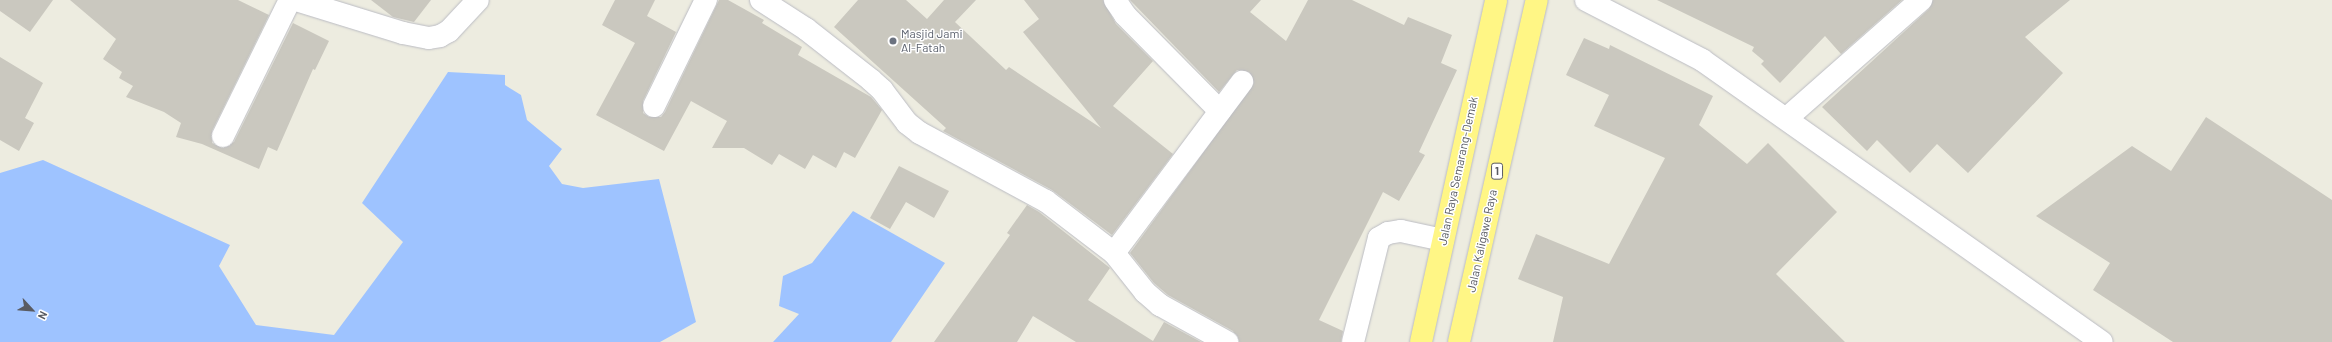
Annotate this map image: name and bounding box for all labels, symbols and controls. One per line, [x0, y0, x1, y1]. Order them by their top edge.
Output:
place label: Masjid Jami Al-Fatah [901, 27, 962, 55]
marker: Masjid Jami Al-Fatah [888, 36, 898, 46]
street label: Jalan Raya Semarang-Demak [1435, 95, 1481, 247]
road number: 1 [1491, 162, 1503, 180]
street label: Jalan Kaligawe Raya [1464, 188, 1500, 294]
north arrow [12, 290, 52, 330]
text: N [36, 309, 51, 322]

